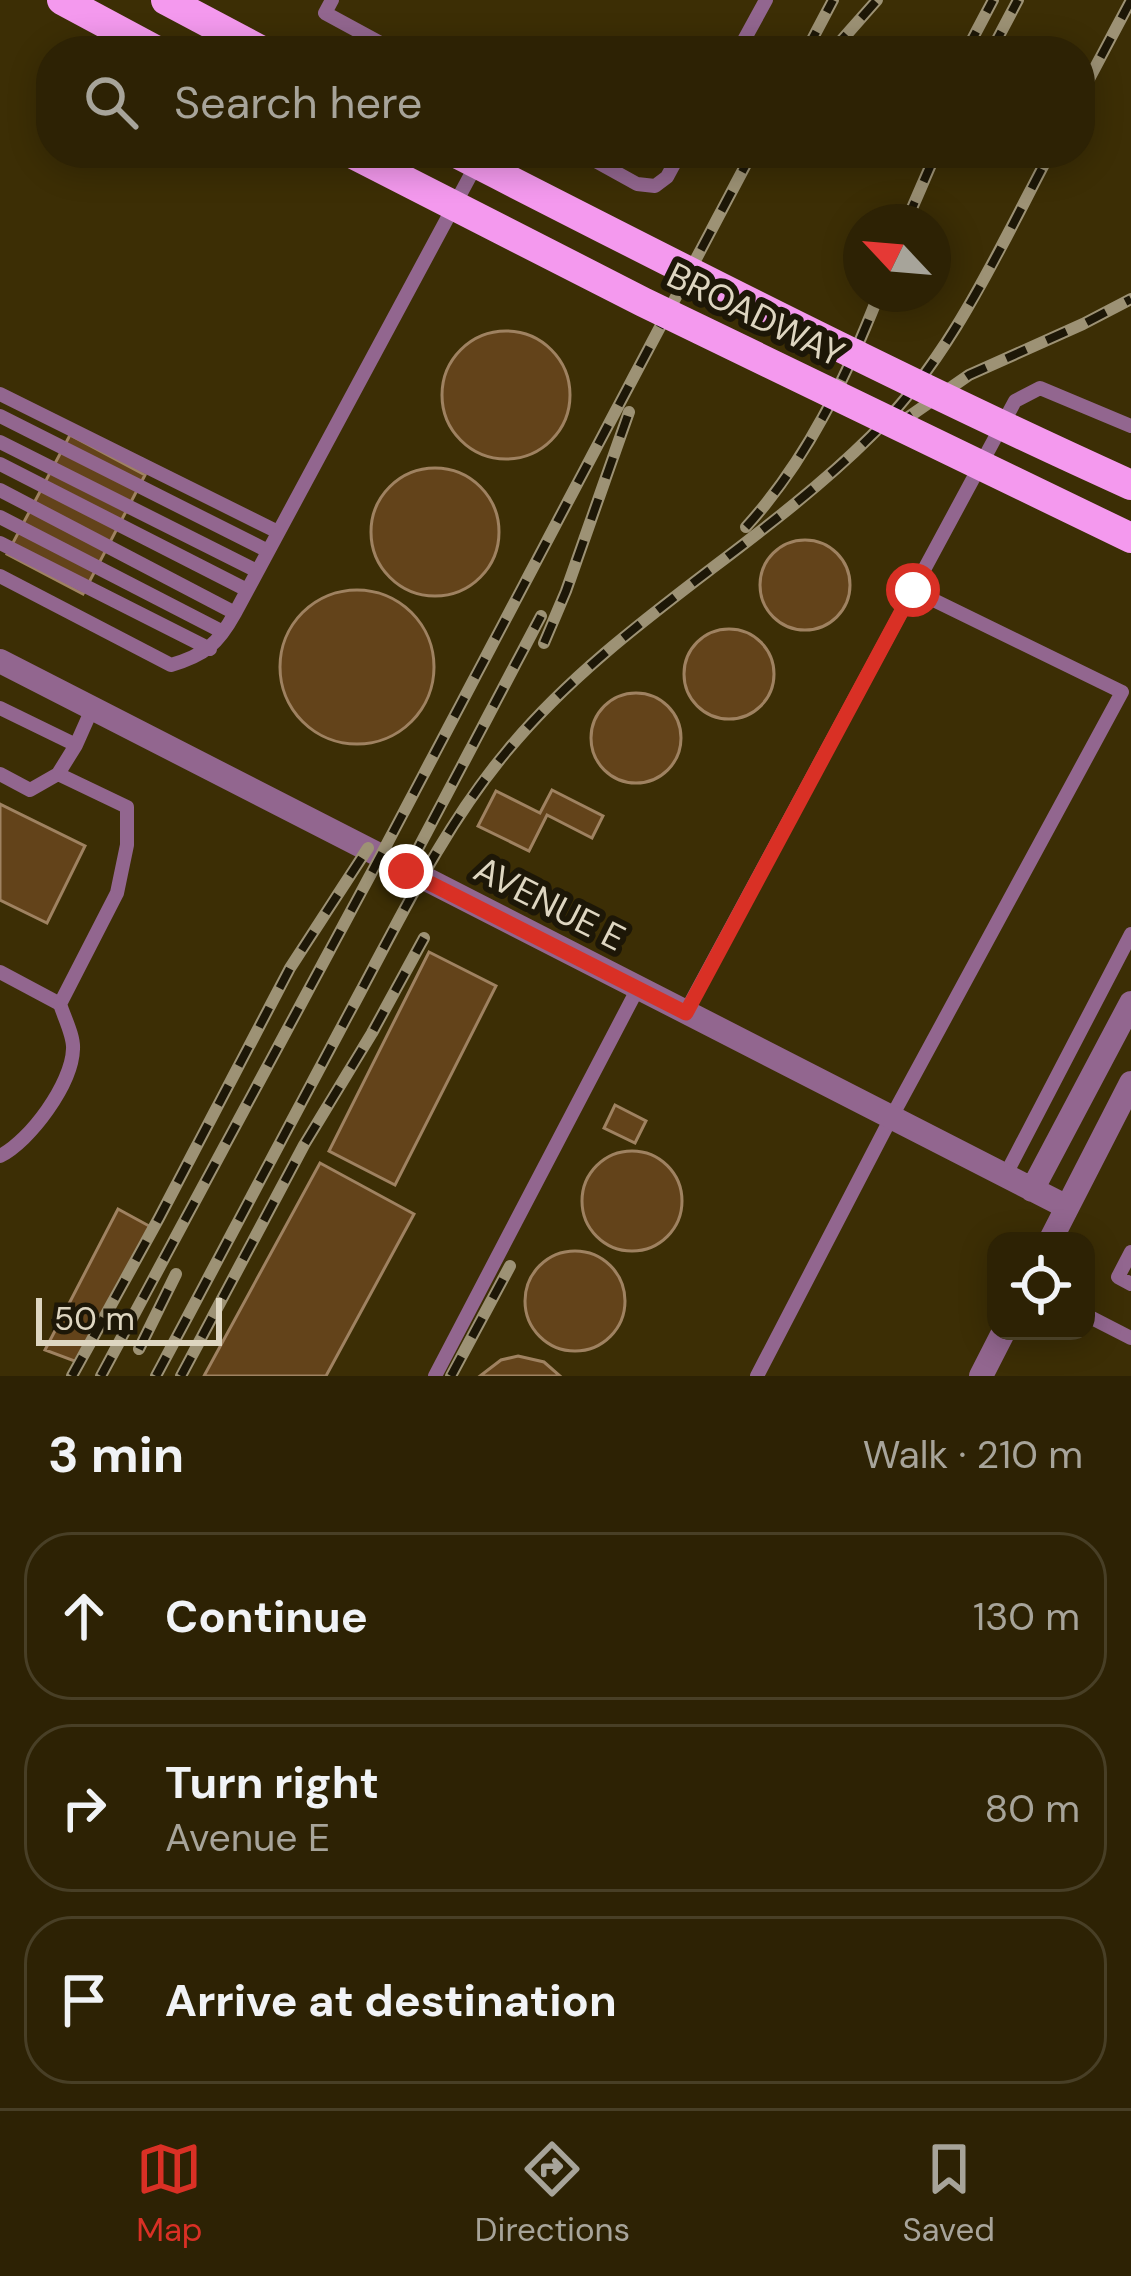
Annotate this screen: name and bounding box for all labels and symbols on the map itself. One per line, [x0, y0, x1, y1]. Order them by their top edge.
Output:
north arrow [843, 204, 951, 312]
street label: BROADWAY [659, 251, 852, 378]
route start [886, 563, 940, 617]
route end [379, 844, 433, 898]
street label: AVENUE E [466, 845, 633, 962]
scale bar [36, 1292, 222, 1345]

